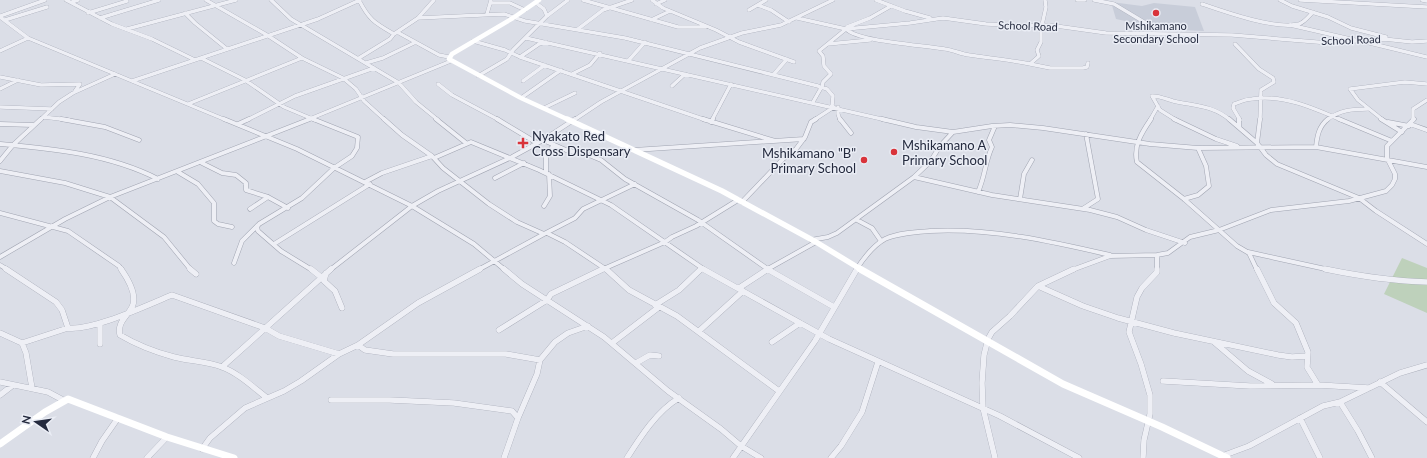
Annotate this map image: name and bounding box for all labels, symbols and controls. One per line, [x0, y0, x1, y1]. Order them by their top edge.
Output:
marker: Mshikamano Secondary School [1151, 8, 1161, 18]
street label: School Road [998, 18, 1058, 33]
place label: Mshikamano Secondary School [1113, 19, 1199, 45]
street label: School Road [1321, 32, 1381, 47]
place label: Nyakato Red Cross Dispensary [532, 128, 631, 159]
marker: Nyakato Red Cross Dispensary [517, 137, 529, 149]
place label: Mshikamano A Primary School [902, 137, 987, 168]
place label: Mshikamano "B" Primary School [762, 145, 856, 176]
marker: Mshikamano A Primary School [889, 147, 899, 157]
marker: Mshikamano "B" Primary School [859, 155, 869, 165]
north arrow [16, 402, 56, 442]
text: N [18, 414, 33, 425]

